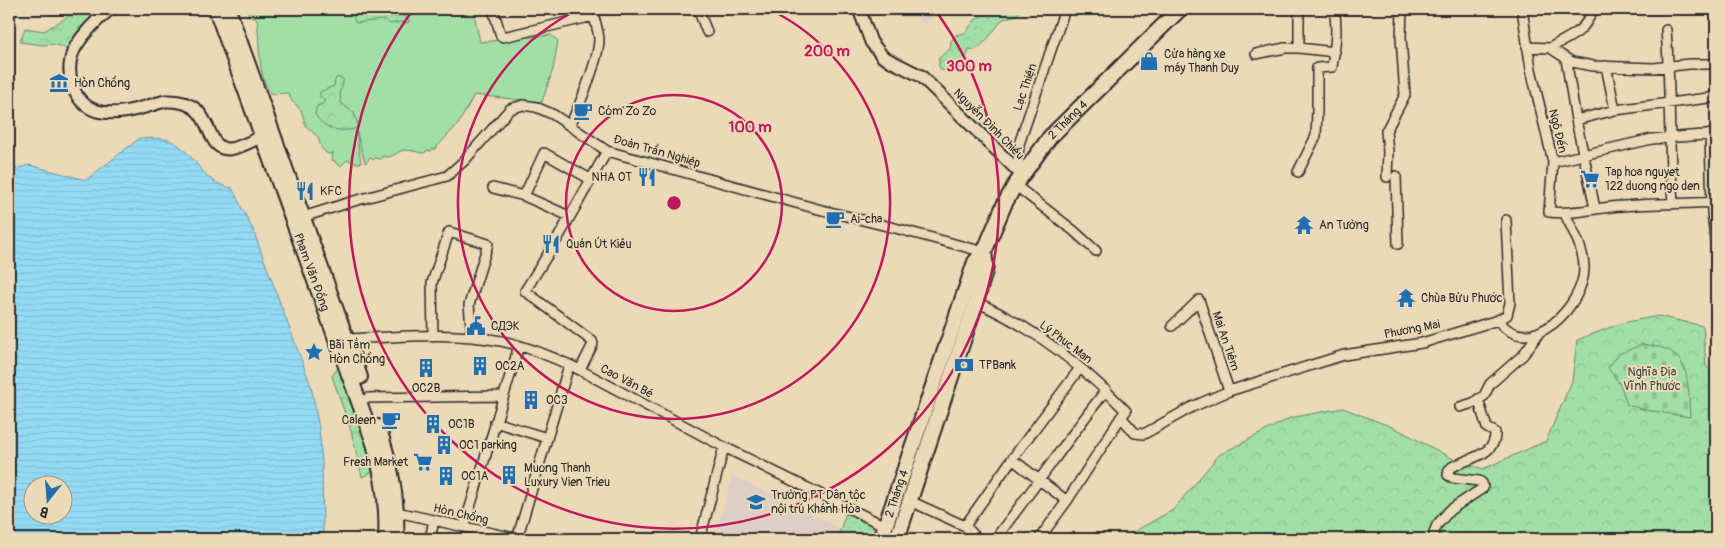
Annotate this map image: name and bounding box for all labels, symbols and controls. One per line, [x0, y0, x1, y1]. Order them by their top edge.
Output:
text: 200 m [804, 42, 850, 61]
place label: Cửa hàng xe máy Thanh Duy [1164, 47, 1239, 76]
shop icon: Cửa hàng xe máy Thanh Duy [1138, 50, 1160, 72]
text: 300 m [946, 57, 992, 76]
street label: Lạc Thiện [1010, 61, 1041, 113]
museum icon: Hòn Chồng [48, 72, 70, 94]
place label: Hòn Chồng [74, 75, 130, 91]
street label: Nguyễn Đình Chiểu [950, 85, 1028, 163]
street label: 2 Tháng 4 [1045, 97, 1091, 143]
cafe icon: Cóm Zo Zo [572, 100, 594, 122]
place label: Cóm Zo Zo [598, 104, 657, 119]
street label: Ngô Đến [1545, 107, 1571, 155]
text: 100 m [729, 118, 771, 137]
street label: Đoàn Trần Nghiệp [612, 130, 703, 171]
place label: Tap hoa nguyet 122 duong ngo den [1605, 165, 1700, 194]
restaurant icon: NHA OT [636, 166, 658, 188]
supermarket icon: Tap hoa nguyet 122 duong ngo den [1579, 168, 1601, 190]
place label: NHA OT [592, 170, 632, 185]
restaurant icon: KFC [294, 180, 316, 202]
place label: KFC [320, 184, 342, 199]
centre of rings [665, 194, 683, 212]
cafe icon: Ai-cha [824, 208, 846, 230]
place label: Ai-cha [850, 212, 883, 227]
temple icon: An Tường [1293, 214, 1315, 236]
place label: An Tường [1319, 218, 1369, 233]
street label: Phạm Văn Đồng [290, 231, 332, 313]
restaurant icon: Quán Út Kiêu [540, 233, 562, 255]
place label: Quán Út Kiêu [566, 236, 632, 252]
temple icon: Chùa Bửu Phước [1395, 287, 1417, 309]
place label: Chùa Bửu Phước [1421, 291, 1503, 306]
street label: Mai An Tiêm [1208, 309, 1243, 373]
public building icon: СДЭК [465, 315, 487, 337]
street label: Phương Mai [1383, 317, 1441, 342]
street label: Lý Phục Man [1036, 318, 1095, 367]
place label: СДЭК [491, 319, 520, 334]
place label: Bãi Tắm Hòn Chồng [329, 337, 385, 367]
place icon: Bãi Tắm Hòn Chồng [303, 341, 325, 363]
bank icon: TPBank [953, 354, 975, 376]
building icon: OC2A [469, 355, 491, 377]
building icon: OC2B [415, 357, 437, 379]
place label: TPBank [979, 358, 1016, 373]
place label: OC2A [495, 359, 525, 374]
street label: Cao Văn Bé [598, 361, 656, 402]
park label: Nghĩa Địa Vĩnh Phước [1623, 365, 1681, 394]
place label: OC2B [412, 381, 440, 396]
building icon: OC3 [520, 389, 542, 411]
place label: OC3 [546, 393, 568, 408]
cafe icon: Caleen [380, 409, 402, 431]
place label: Caleen [342, 413, 376, 428]
building icon: OC1B [422, 413, 444, 435]
place label: OC1B [448, 417, 475, 432]
building icon: OC1 parking [433, 434, 455, 456]
place label: OC1 parking [459, 438, 517, 453]
supermarket icon: Fresh Market [412, 451, 434, 473]
place label: Fresh Market [343, 455, 408, 470]
place label: Muong Thanh Luxury Vien Trieu [524, 461, 610, 490]
building icon: Muong Thanh Luxury Vien Trieu [498, 464, 520, 486]
building icon: OC1A [435, 465, 457, 487]
street label: 2 Tháng 4 [882, 468, 912, 520]
place label: OC1A [461, 469, 489, 484]
north arrow [22, 476, 72, 526]
place label: Trường PT Dân tộc nội trú Khánh Hòa [771, 488, 866, 517]
school or university icon: Trường PT Dân tộc nội trú Khánh Hòa [745, 491, 767, 513]
street label: Hòn Chồng [432, 500, 490, 528]
text: B [38, 503, 51, 521]

